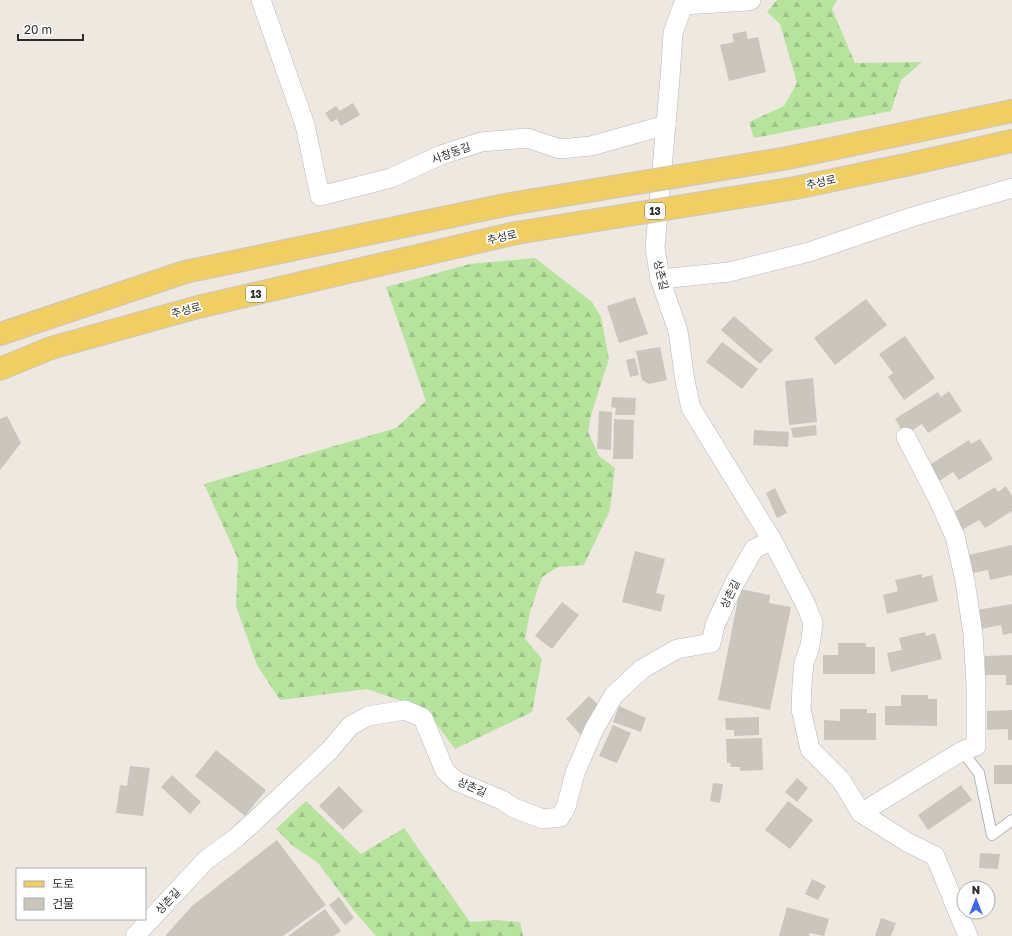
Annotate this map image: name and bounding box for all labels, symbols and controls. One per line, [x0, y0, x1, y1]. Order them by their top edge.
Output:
scale bar [18, 16, 83, 42]
text: 20 m [24, 22, 52, 37]
street label: 사창동길 [430, 139, 472, 166]
street label: 추성로 [805, 172, 837, 191]
road number: 13 [645, 203, 665, 219]
street label: 추성로 [486, 227, 518, 246]
street label: 상촌길 [652, 259, 671, 291]
road number: 13 [246, 286, 266, 302]
street label: 추성로 [170, 299, 202, 320]
street label: 상촌길 [717, 577, 742, 610]
street label: 상촌길 [456, 774, 489, 799]
legend [16, 868, 146, 920]
text: 도로 [52, 876, 74, 891]
north arrow [956, 880, 996, 920]
text: N [972, 883, 980, 896]
street label: 상촌길 [153, 885, 183, 916]
text: 건물 [52, 896, 74, 911]

